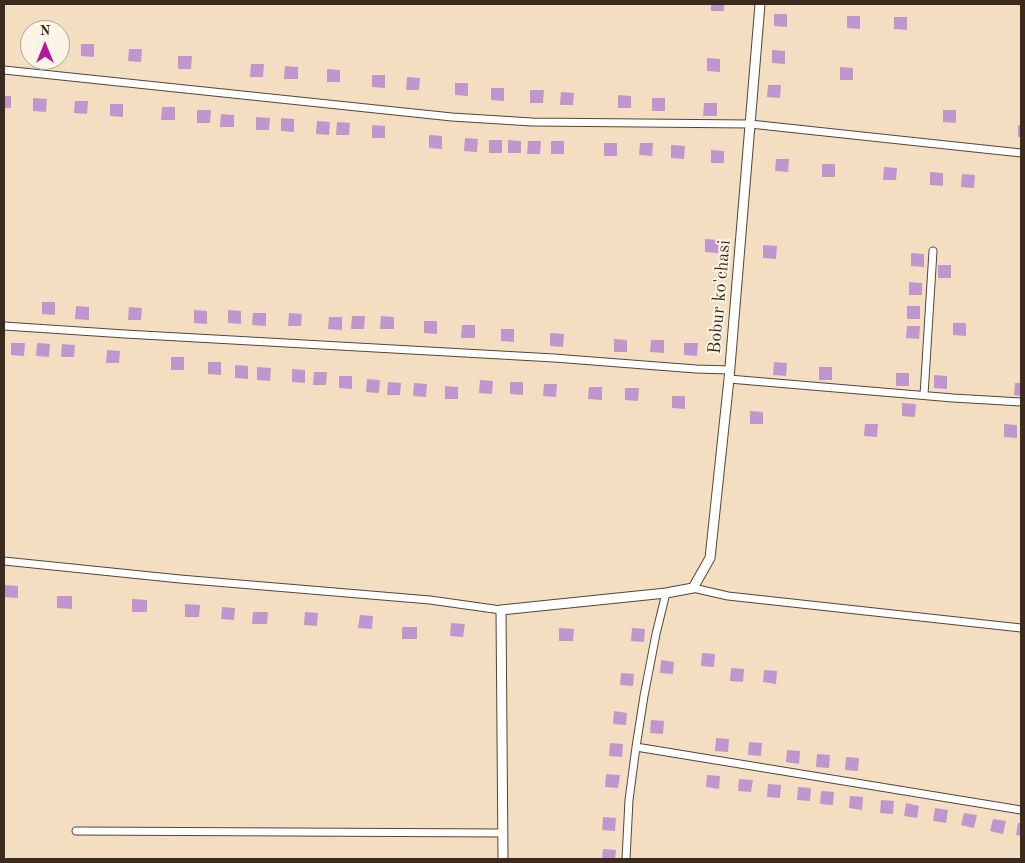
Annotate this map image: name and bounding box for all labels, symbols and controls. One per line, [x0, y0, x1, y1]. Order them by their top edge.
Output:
north arrow [20, 20, 70, 70]
text: N [40, 24, 50, 38]
street label: Bobur ko'chasi [704, 239, 736, 355]

